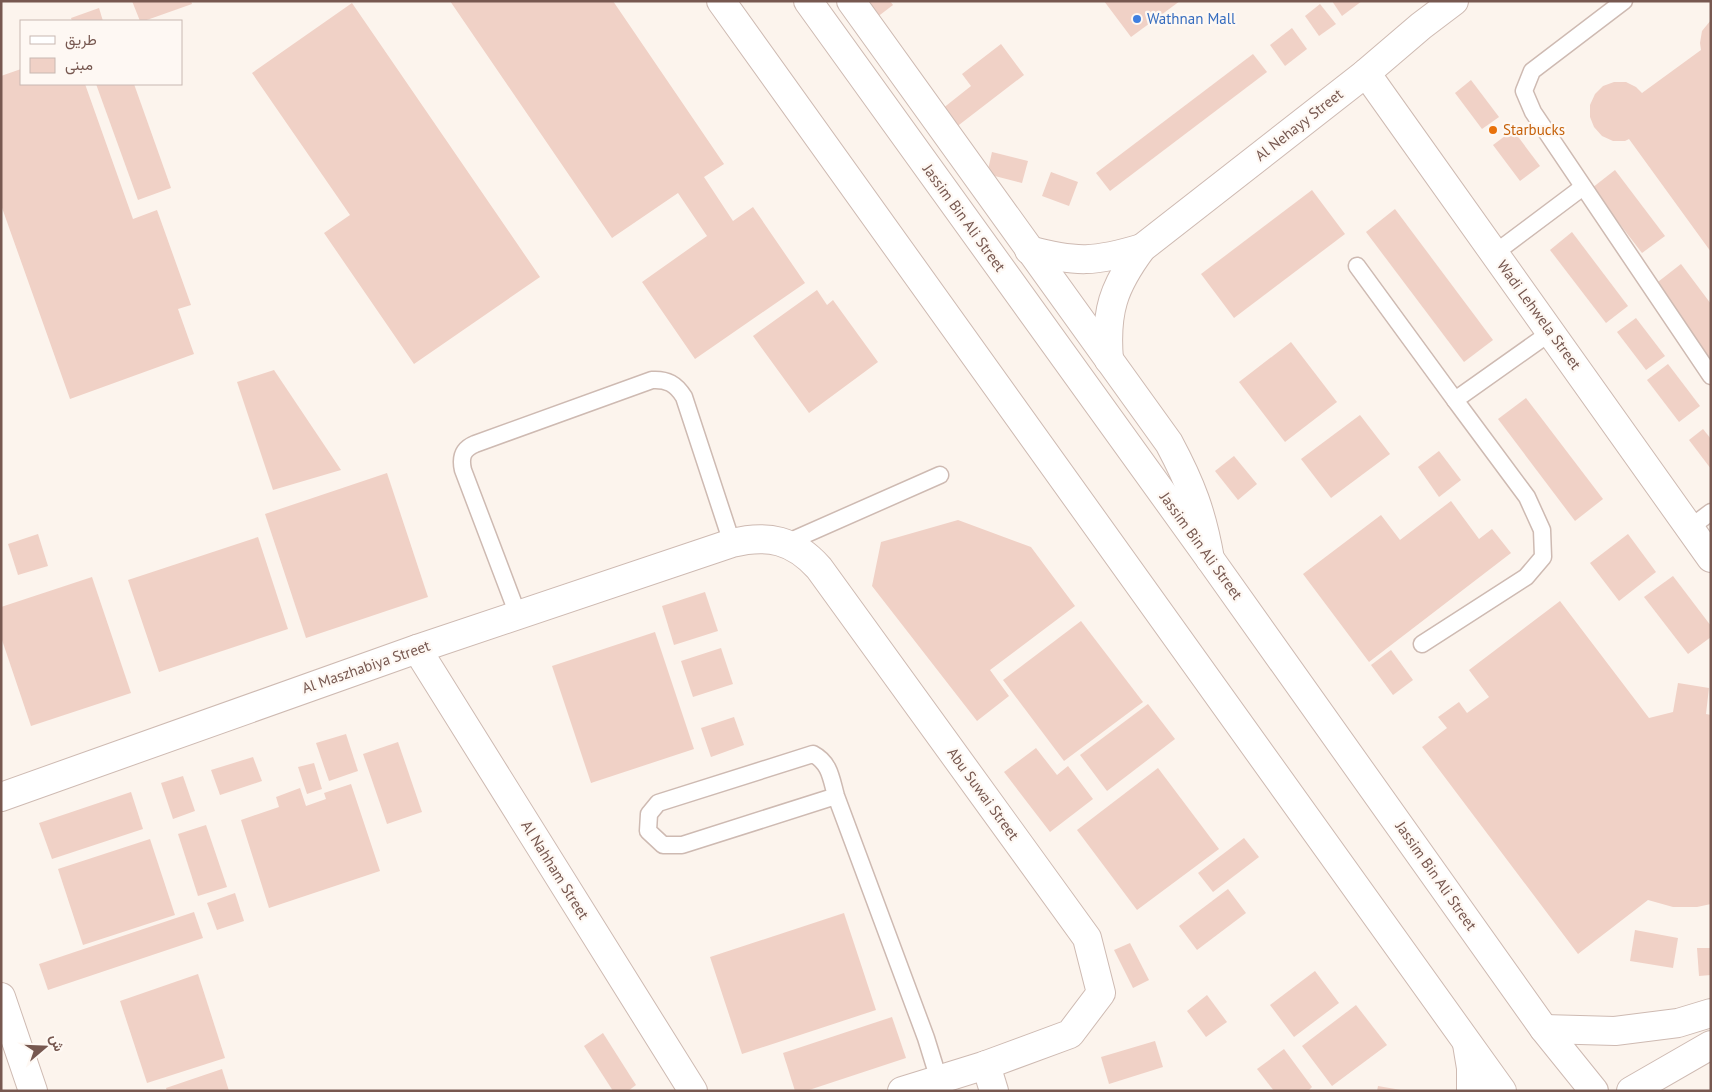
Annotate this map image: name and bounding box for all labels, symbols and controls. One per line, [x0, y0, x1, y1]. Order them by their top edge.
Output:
place label: Wathnan Mall [1147, 9, 1236, 28]
marker: Wathnan Mall [1131, 13, 1143, 25]
legend [20, 20, 182, 85]
text: طريق [65, 30, 97, 50]
text: مبنى [65, 55, 93, 75]
street label: Al Nehayy Street [1251, 84, 1346, 165]
place label: Starbucks [1503, 120, 1565, 139]
marker: Starbucks [1487, 124, 1499, 136]
street label: Jassim Bin Ali Street [918, 159, 1010, 275]
street label: Wadi Lehwela Street [1493, 256, 1585, 373]
street label: Jassim Bin Ali Street [1155, 487, 1247, 603]
street label: Al Maszhabiya Street [299, 636, 432, 697]
street label: Abu Suwai Street [943, 744, 1023, 844]
street label: Al Nahham Street [517, 817, 593, 923]
street label: Jassim Bin Ali Street [1391, 817, 1481, 934]
north arrow [20, 1022, 70, 1072]
text: ش [46, 1032, 69, 1054]

